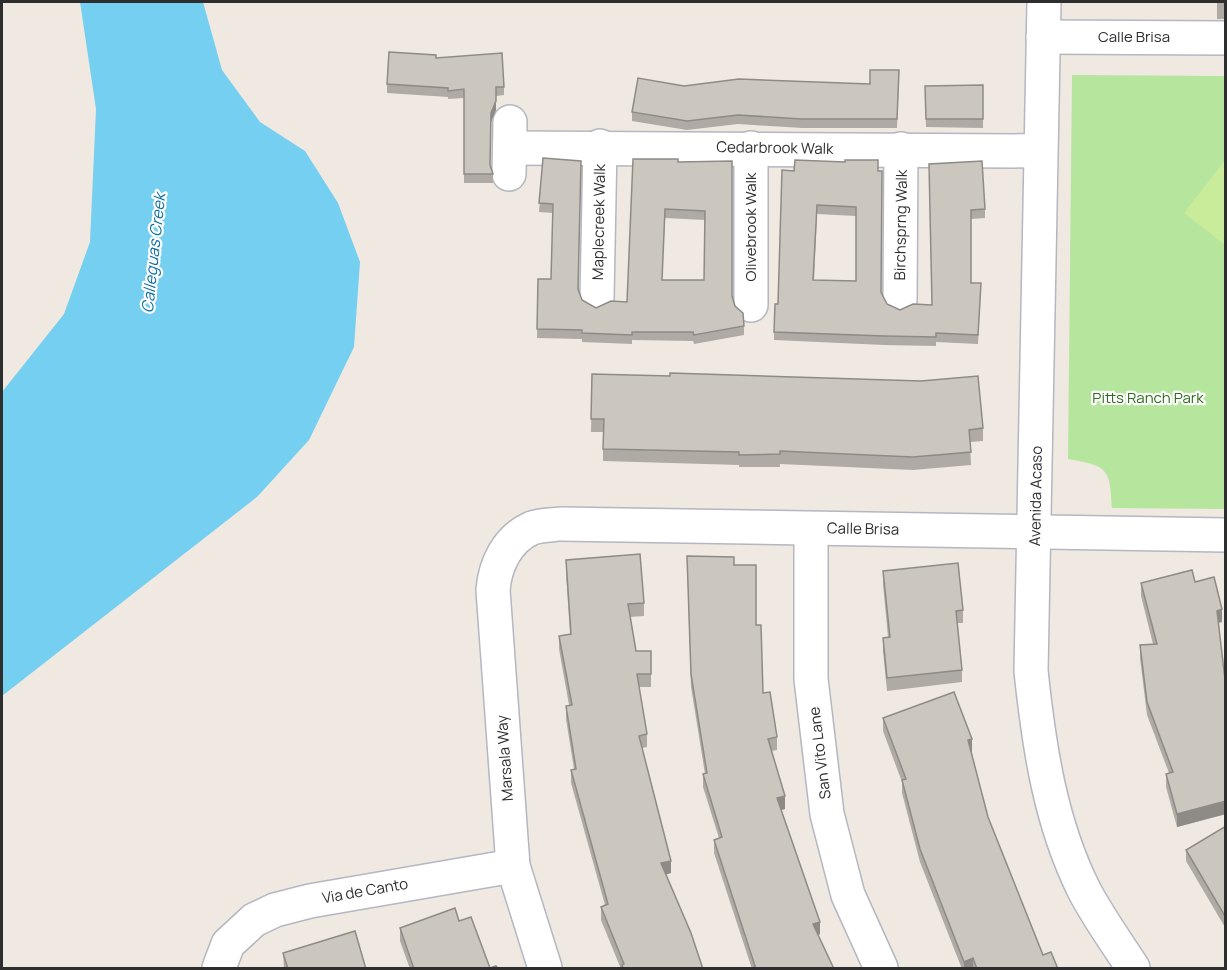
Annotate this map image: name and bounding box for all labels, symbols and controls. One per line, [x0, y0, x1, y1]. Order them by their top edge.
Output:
street label: Calle Brisa [1098, 26, 1170, 47]
street label: Cedarbrook Walk [716, 136, 834, 159]
street label: Maplecreek Walk [587, 163, 610, 280]
street label: Birchsprng Walk [889, 169, 912, 281]
street label: Olivebrook Walk [740, 172, 761, 281]
water label: Calleguas Creek [136, 190, 170, 314]
park label: Pitts Ranch Park [1092, 387, 1204, 408]
street label: Avenida Acaso [1024, 446, 1047, 546]
street label: Calle Brisa [827, 517, 899, 540]
street label: San Vito Lane [803, 705, 836, 800]
street label: Marsala Way [491, 714, 518, 802]
street label: Via de Canto [320, 873, 410, 908]

